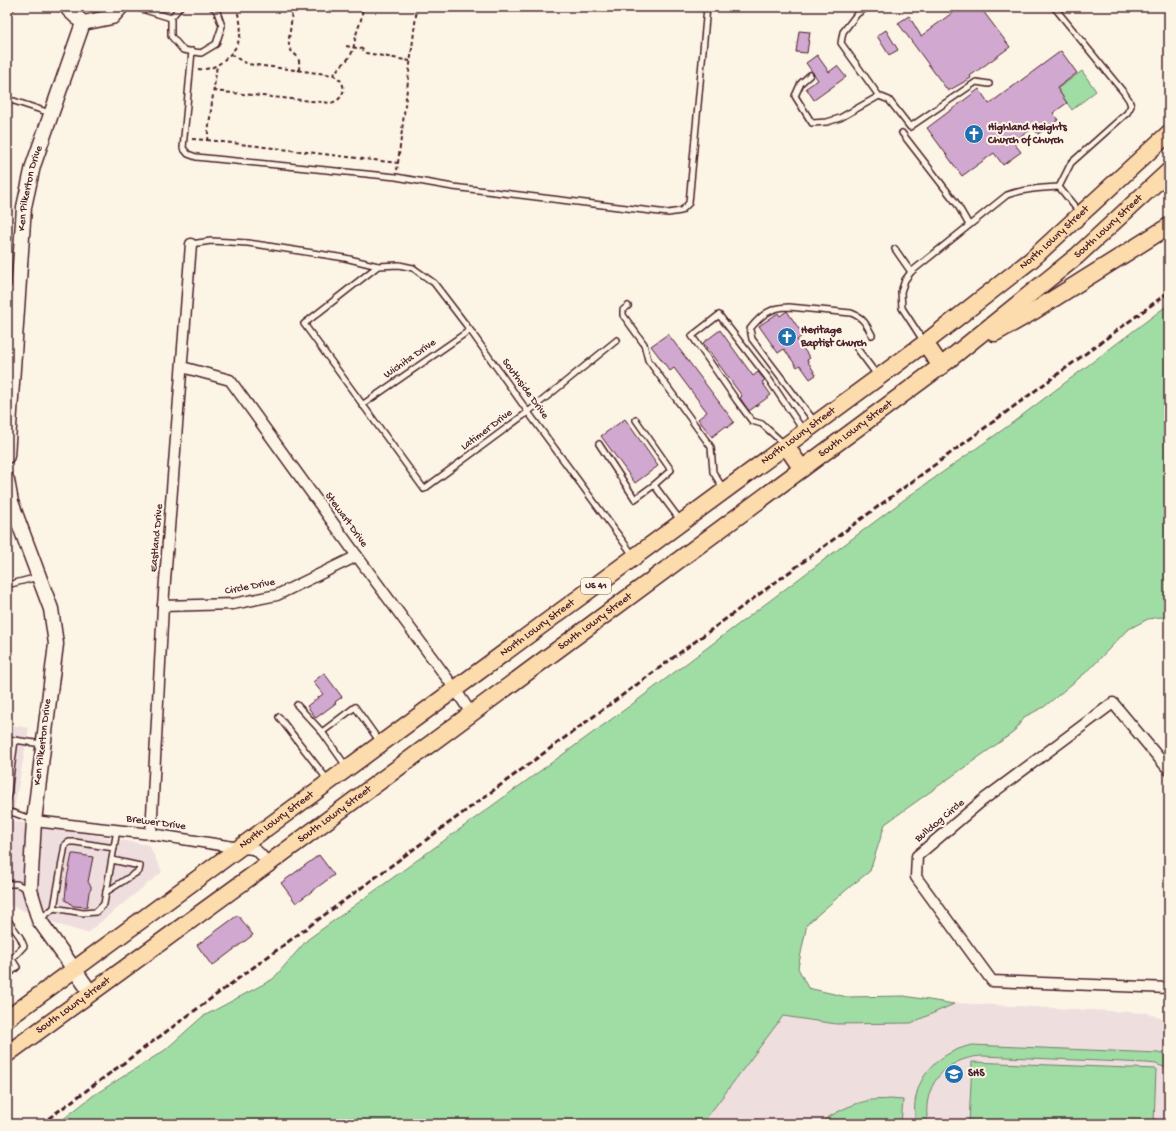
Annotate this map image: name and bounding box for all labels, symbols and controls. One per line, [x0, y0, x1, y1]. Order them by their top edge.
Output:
place label: Highland Heights Church of Church [987, 121, 1068, 147]
church icon: Highland Heights Church of Church [963, 123, 985, 145]
street label: Ken Pilkerton Drive [16, 144, 46, 231]
street label: South Lowry Street [1072, 191, 1146, 261]
street label: North Lowry Street [1018, 202, 1093, 272]
place label: Heritage Baptist Church [800, 324, 867, 350]
church icon: Heritage Baptist Church [776, 326, 798, 348]
street label: Wichita Drive [382, 336, 439, 381]
street label: Southside Drive [499, 357, 551, 422]
street label: South Lowry Street [817, 397, 896, 460]
street label: North Lowry Street [759, 404, 839, 467]
street label: Latimer Drive [459, 407, 515, 453]
street label: Stewart Drive [322, 490, 370, 550]
street label: Eastland Drive [148, 503, 166, 573]
street label: Circle Drive [224, 576, 276, 598]
road number: US 41 [581, 578, 611, 594]
street label: South Lowry Street [556, 590, 636, 653]
street label: North Lowry Street [498, 596, 578, 660]
street label: Ken Pilkerton Drive [32, 698, 54, 786]
street label: South Lowry Street [296, 782, 375, 846]
street label: North Lowry Street [237, 788, 318, 852]
street label: Bulldog Circle [912, 797, 967, 846]
street label: Brewer Drive [125, 813, 187, 833]
street label: South Lowry Street [34, 974, 114, 1037]
school or university icon: SHS [943, 1063, 965, 1085]
place label: SHS [968, 1068, 985, 1080]

